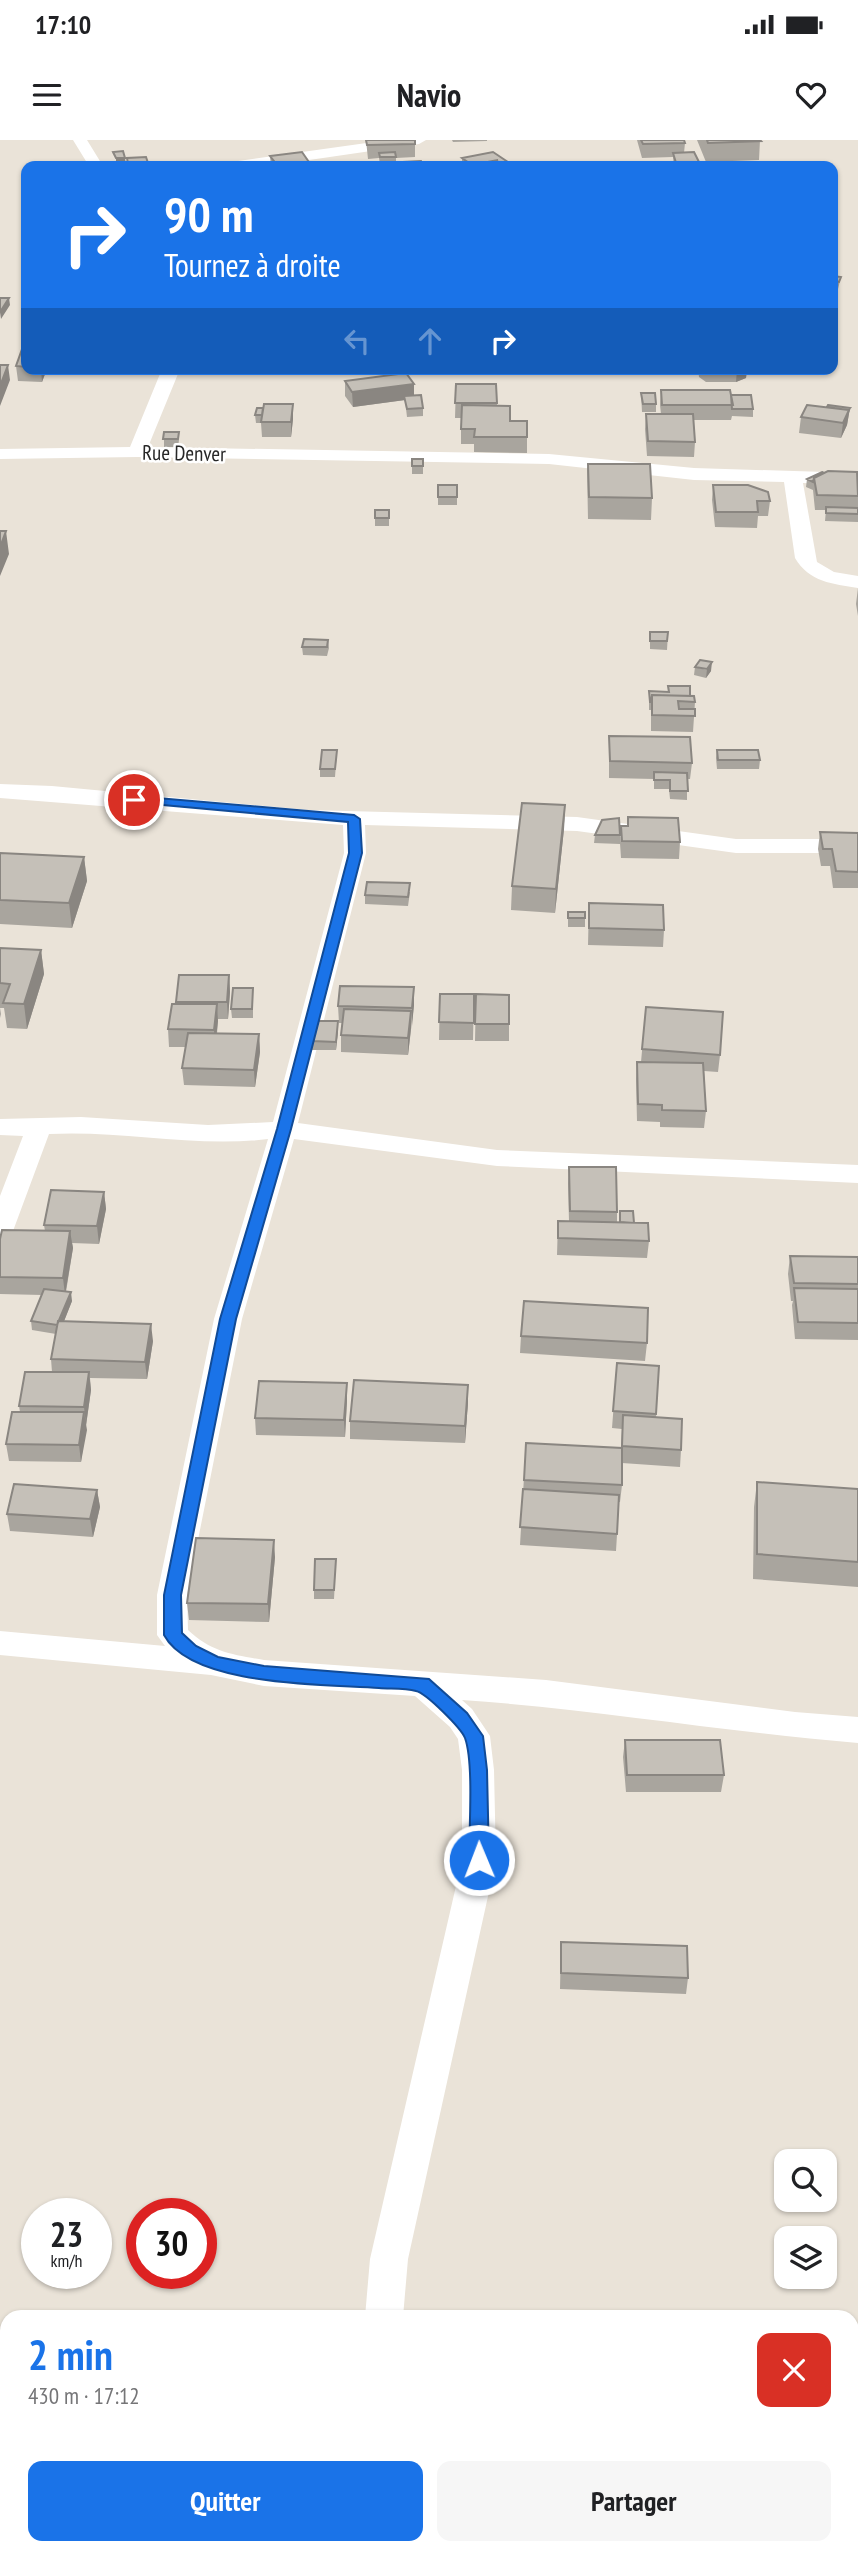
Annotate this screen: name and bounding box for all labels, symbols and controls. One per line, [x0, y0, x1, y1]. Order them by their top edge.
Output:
text: 17:10 [35, 8, 91, 41]
text: Navio [397, 74, 461, 116]
icon: menu [28, 76, 66, 114]
icon: heart [792, 76, 830, 114]
text: 90 m [164, 182, 253, 246]
icon: right [49, 189, 140, 280]
text: Tournez à droite [164, 244, 341, 286]
icon: left [338, 322, 376, 360]
icon: ahead [411, 322, 449, 360]
icon: right [484, 322, 522, 360]
street label: Rue Denver [142, 439, 226, 467]
pin [104, 770, 164, 830]
icon: arrive [115, 781, 153, 819]
position arrow [442, 1823, 516, 1897]
map controls [774, 2149, 837, 2289]
button: search [774, 2149, 837, 2212]
speed limit sign: 30 [126, 2198, 217, 2289]
text: 23 [50, 2211, 83, 2257]
button: layers [774, 2226, 837, 2289]
text: km/h [51, 2249, 82, 2272]
text: 2 min [28, 2327, 113, 2382]
button: close [757, 2333, 831, 2407]
text: 430 m · 17:12 [28, 2381, 140, 2410]
button: Quitter [28, 2461, 423, 2541]
button: Partager [437, 2461, 831, 2541]

